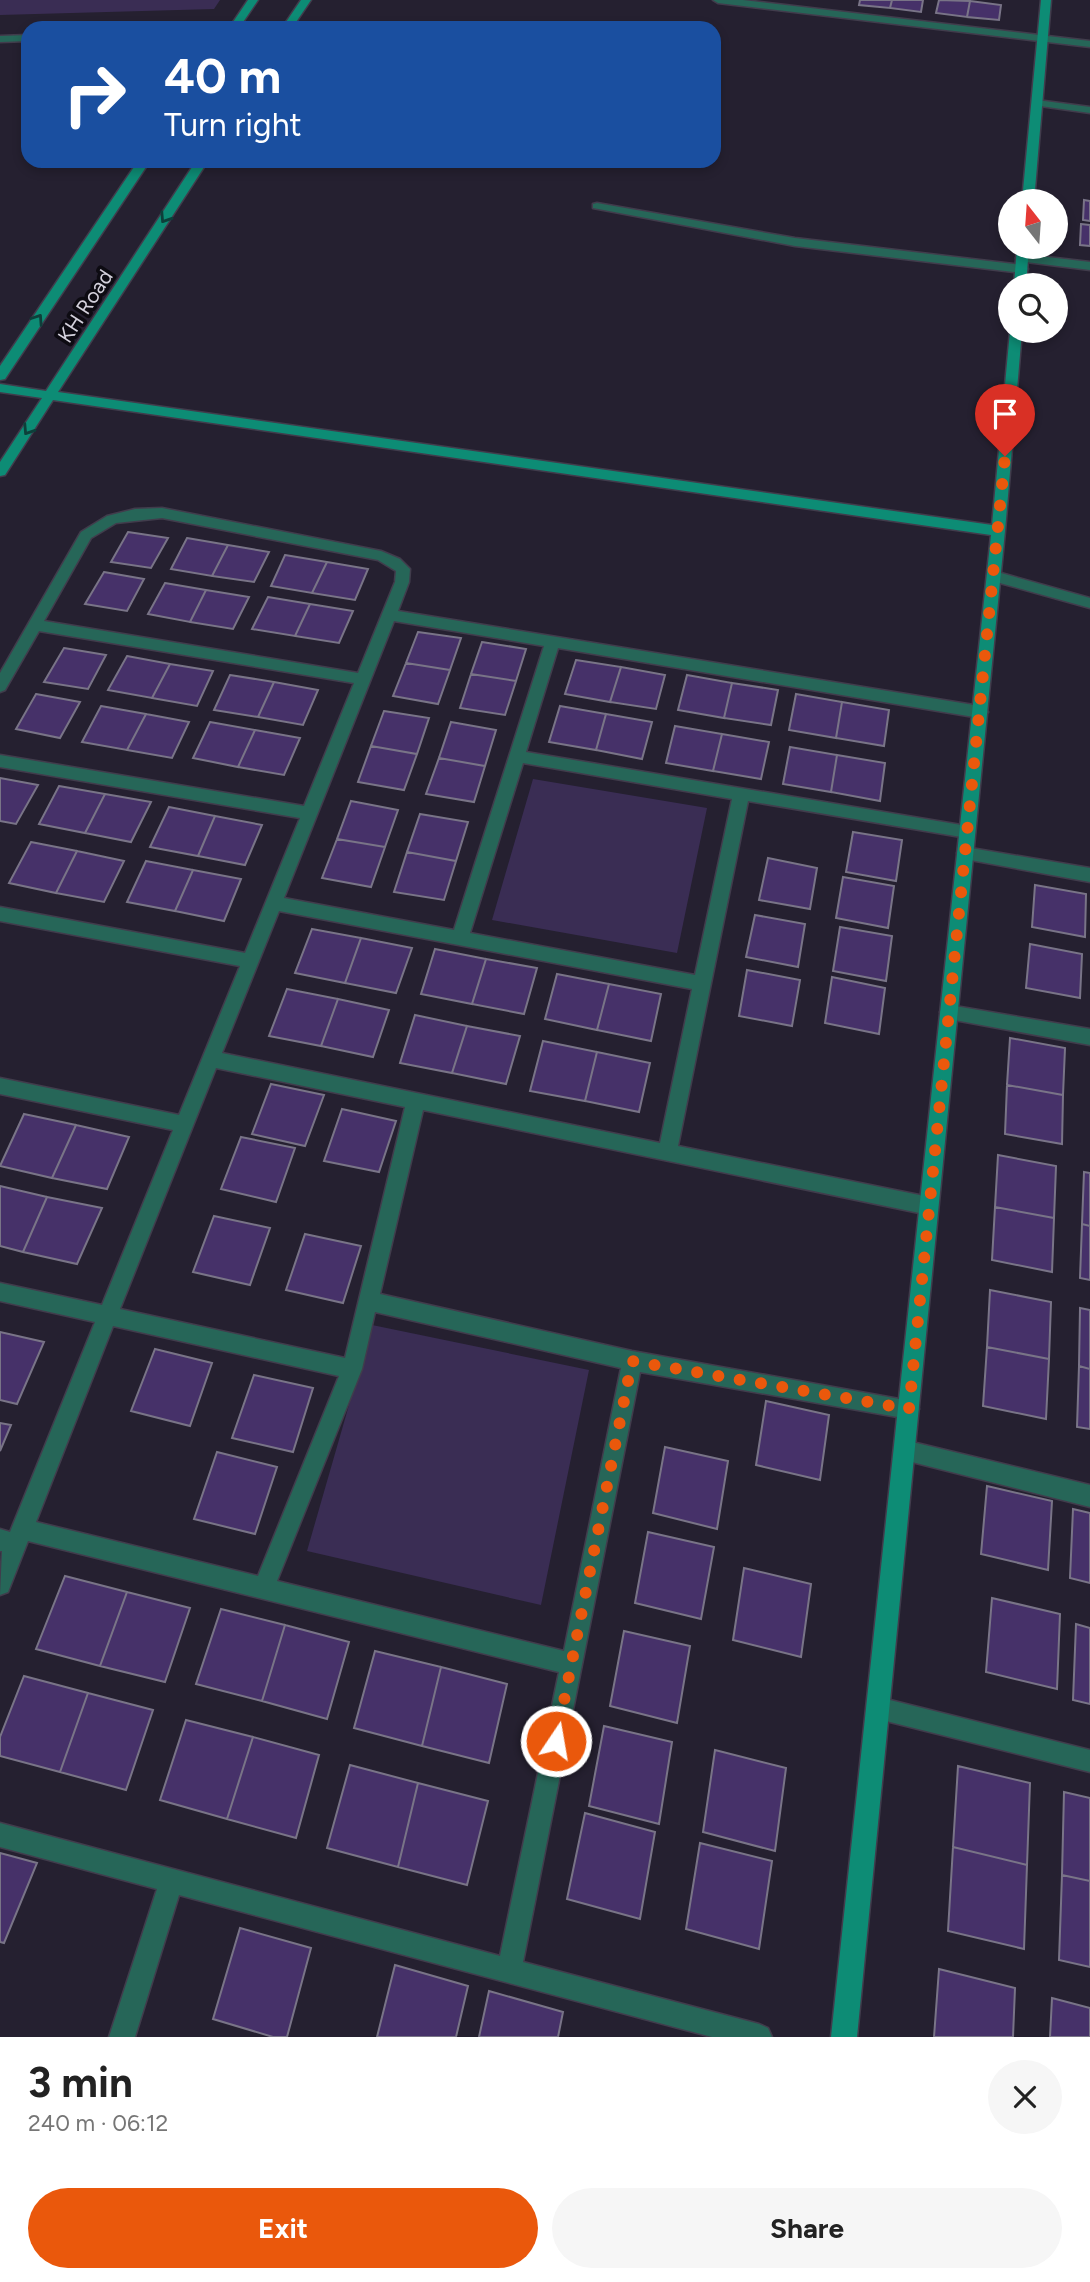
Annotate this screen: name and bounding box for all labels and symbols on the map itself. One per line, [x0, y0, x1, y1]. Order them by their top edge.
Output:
north arrow [998, 189, 1068, 259]
one-way arrow [160, 211, 173, 224]
street label: KH Road [52, 265, 118, 347]
one-way arrow [30, 314, 42, 327]
pin [975, 384, 1035, 456]
one-way arrow [23, 422, 36, 435]
position arrow [519, 1704, 593, 1778]

